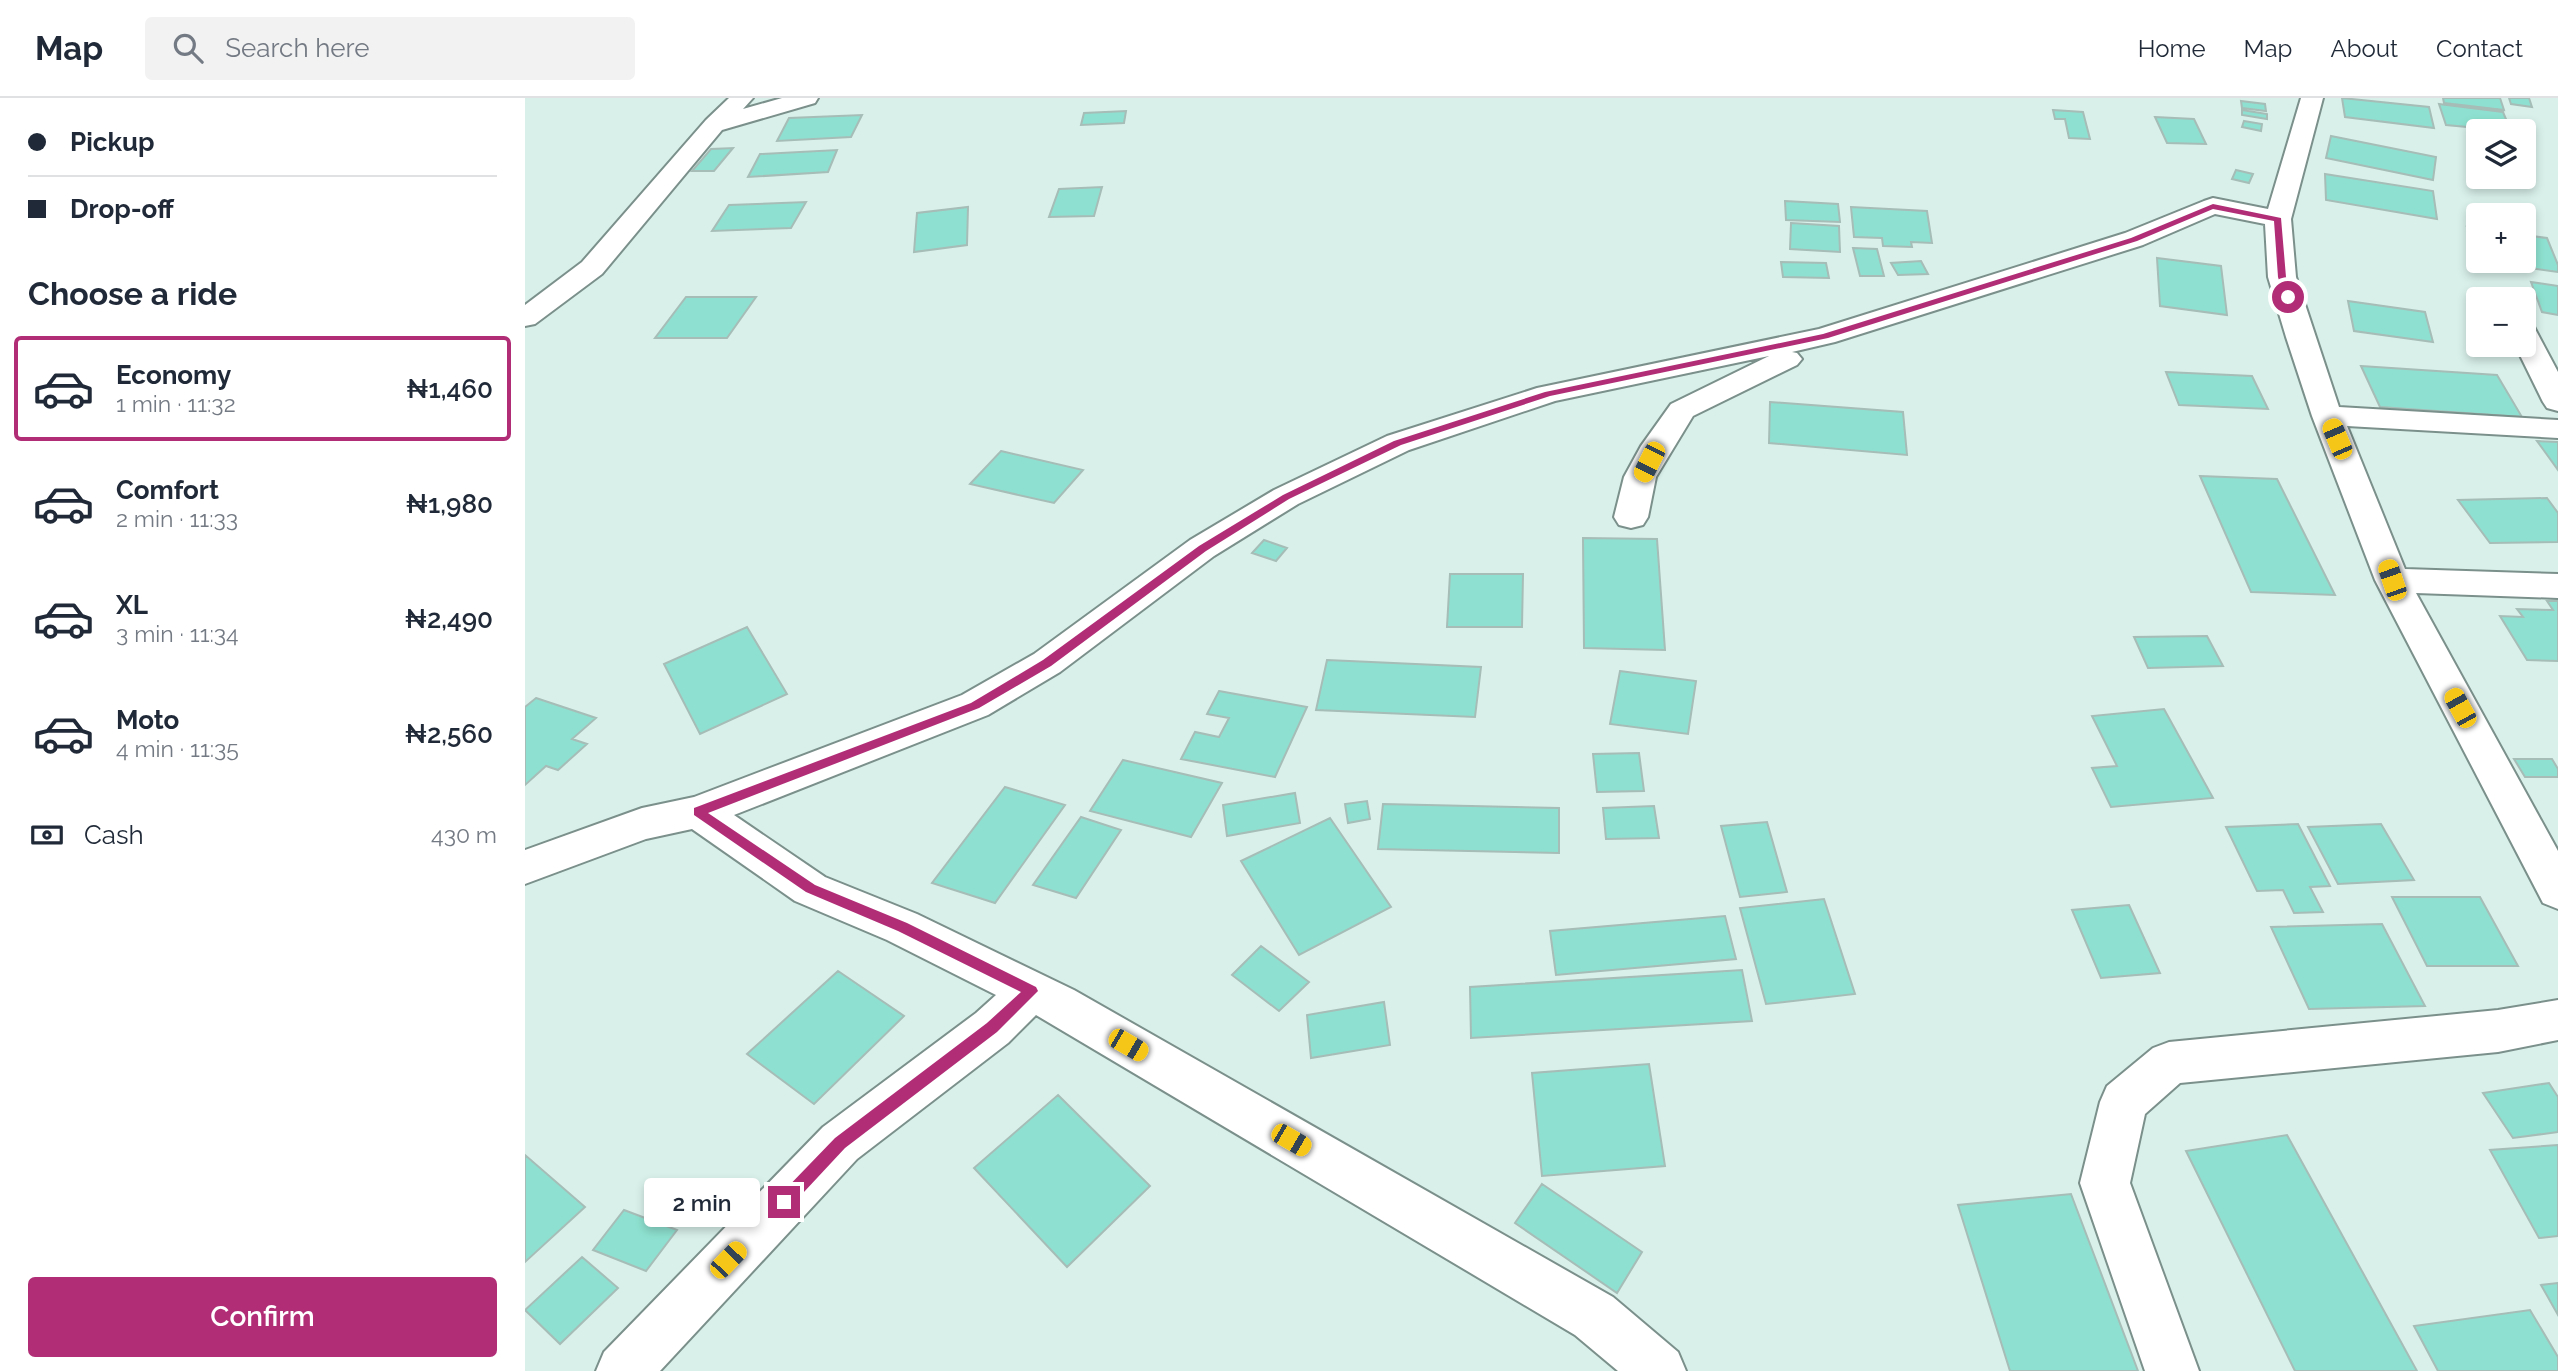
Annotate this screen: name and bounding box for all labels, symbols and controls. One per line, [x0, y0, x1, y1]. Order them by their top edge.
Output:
search box [145, 17, 635, 80]
text: Map [35, 29, 103, 68]
icon: search [169, 29, 207, 67]
text: Search here [225, 33, 370, 63]
text: Home [2138, 34, 2206, 63]
text: Map [2244, 34, 2292, 63]
text: About [2330, 34, 2398, 63]
text: Contact [2436, 34, 2523, 63]
map controls [2466, 119, 2536, 357]
button: layers [2466, 119, 2536, 189]
text: Pickup [70, 127, 155, 157]
text: Drop-off [70, 194, 174, 224]
button: + [2466, 203, 2536, 273]
text: Choose a ride [28, 275, 237, 312]
route start [2272, 281, 2304, 313]
button: − [2466, 287, 2536, 357]
icon: car [32, 357, 95, 420]
text: Economy [116, 360, 231, 390]
text: ₦1,460 [406, 374, 493, 404]
text: 1 min · 11:32 [116, 390, 236, 417]
car [2320, 416, 2355, 462]
car [1631, 439, 1668, 485]
icon: car [32, 472, 95, 535]
text: Comfort [116, 475, 219, 505]
text: ₦1,980 [406, 489, 493, 519]
text: 2 min · 11:33 [116, 505, 238, 532]
car [2376, 557, 2409, 603]
icon: car [32, 587, 95, 650]
text: XL [116, 590, 148, 620]
text: ₦2,490 [405, 604, 493, 634]
text: 3 min · 11:34 [116, 620, 239, 647]
car [2441, 685, 2480, 731]
icon: car [32, 702, 95, 765]
text: Moto [116, 705, 179, 735]
text: ₦2,560 [405, 719, 493, 749]
text: 4 min · 11:35 [116, 735, 239, 762]
icon: cash [28, 816, 66, 854]
text: Cash [84, 820, 144, 850]
text: 430 m [431, 821, 497, 848]
car [1105, 1025, 1152, 1065]
car [1268, 1120, 1315, 1160]
callout: 2 min [644, 1178, 759, 1226]
route end [768, 1186, 800, 1218]
text: 2 min [673, 1189, 731, 1216]
car [706, 1238, 751, 1282]
button: Confirm [28, 1277, 497, 1357]

